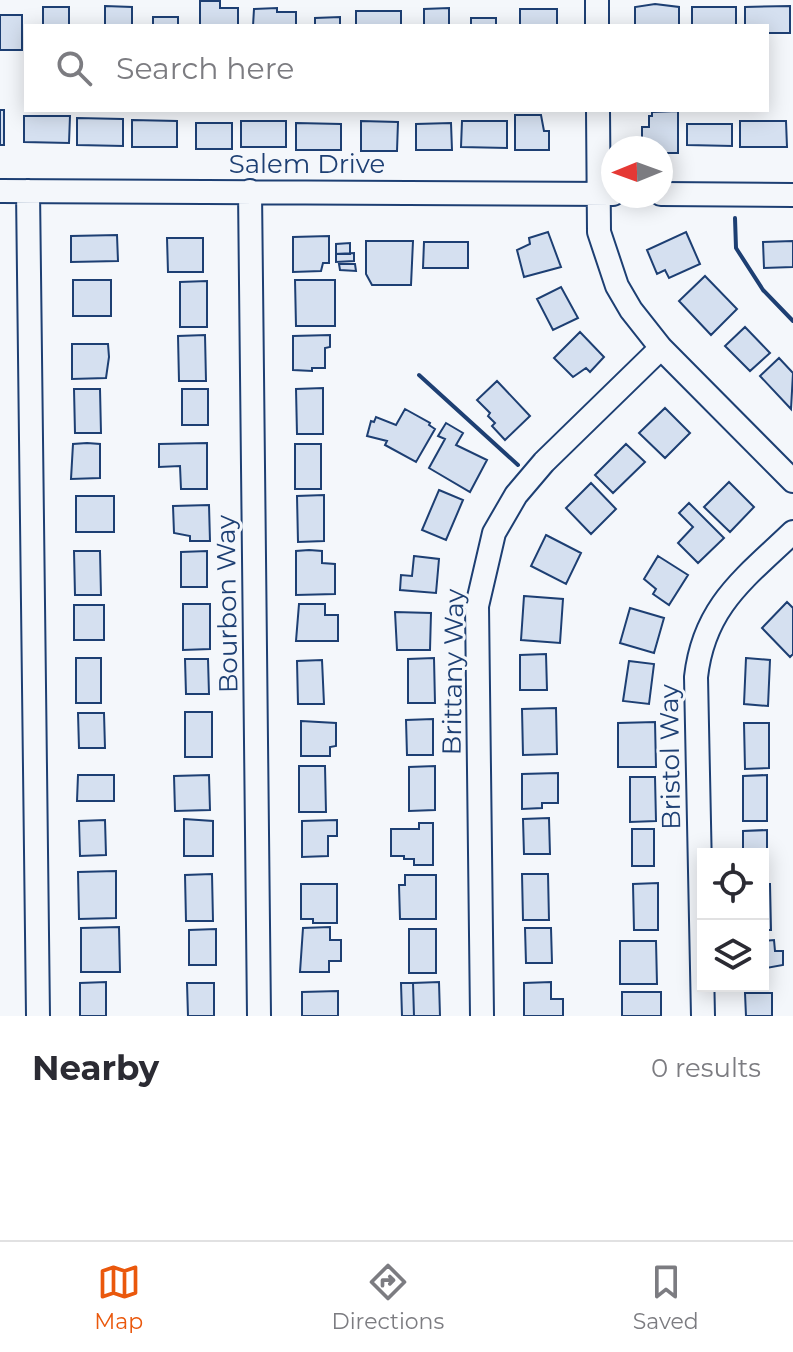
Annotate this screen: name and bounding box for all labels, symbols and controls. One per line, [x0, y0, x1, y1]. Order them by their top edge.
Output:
search box [24, 24, 769, 112]
icon: search [52, 46, 96, 90]
text: Search here [116, 50, 294, 87]
north arrow [601, 136, 673, 208]
street label: Salem Drive [229, 148, 385, 180]
street label: Bourbon Way [209, 514, 245, 693]
street label: Brittany Way [436, 588, 470, 756]
street label: Bristol Way [653, 683, 687, 830]
map controls [697, 848, 769, 992]
button: locate [697, 848, 769, 920]
button: layers [697, 920, 769, 992]
text: Nearby [32, 1047, 159, 1089]
text: 0 results [651, 1052, 761, 1084]
tab: Map [94, 1260, 143, 1335]
tab: Directions [332, 1260, 444, 1335]
tab: Saved [633, 1260, 699, 1335]

